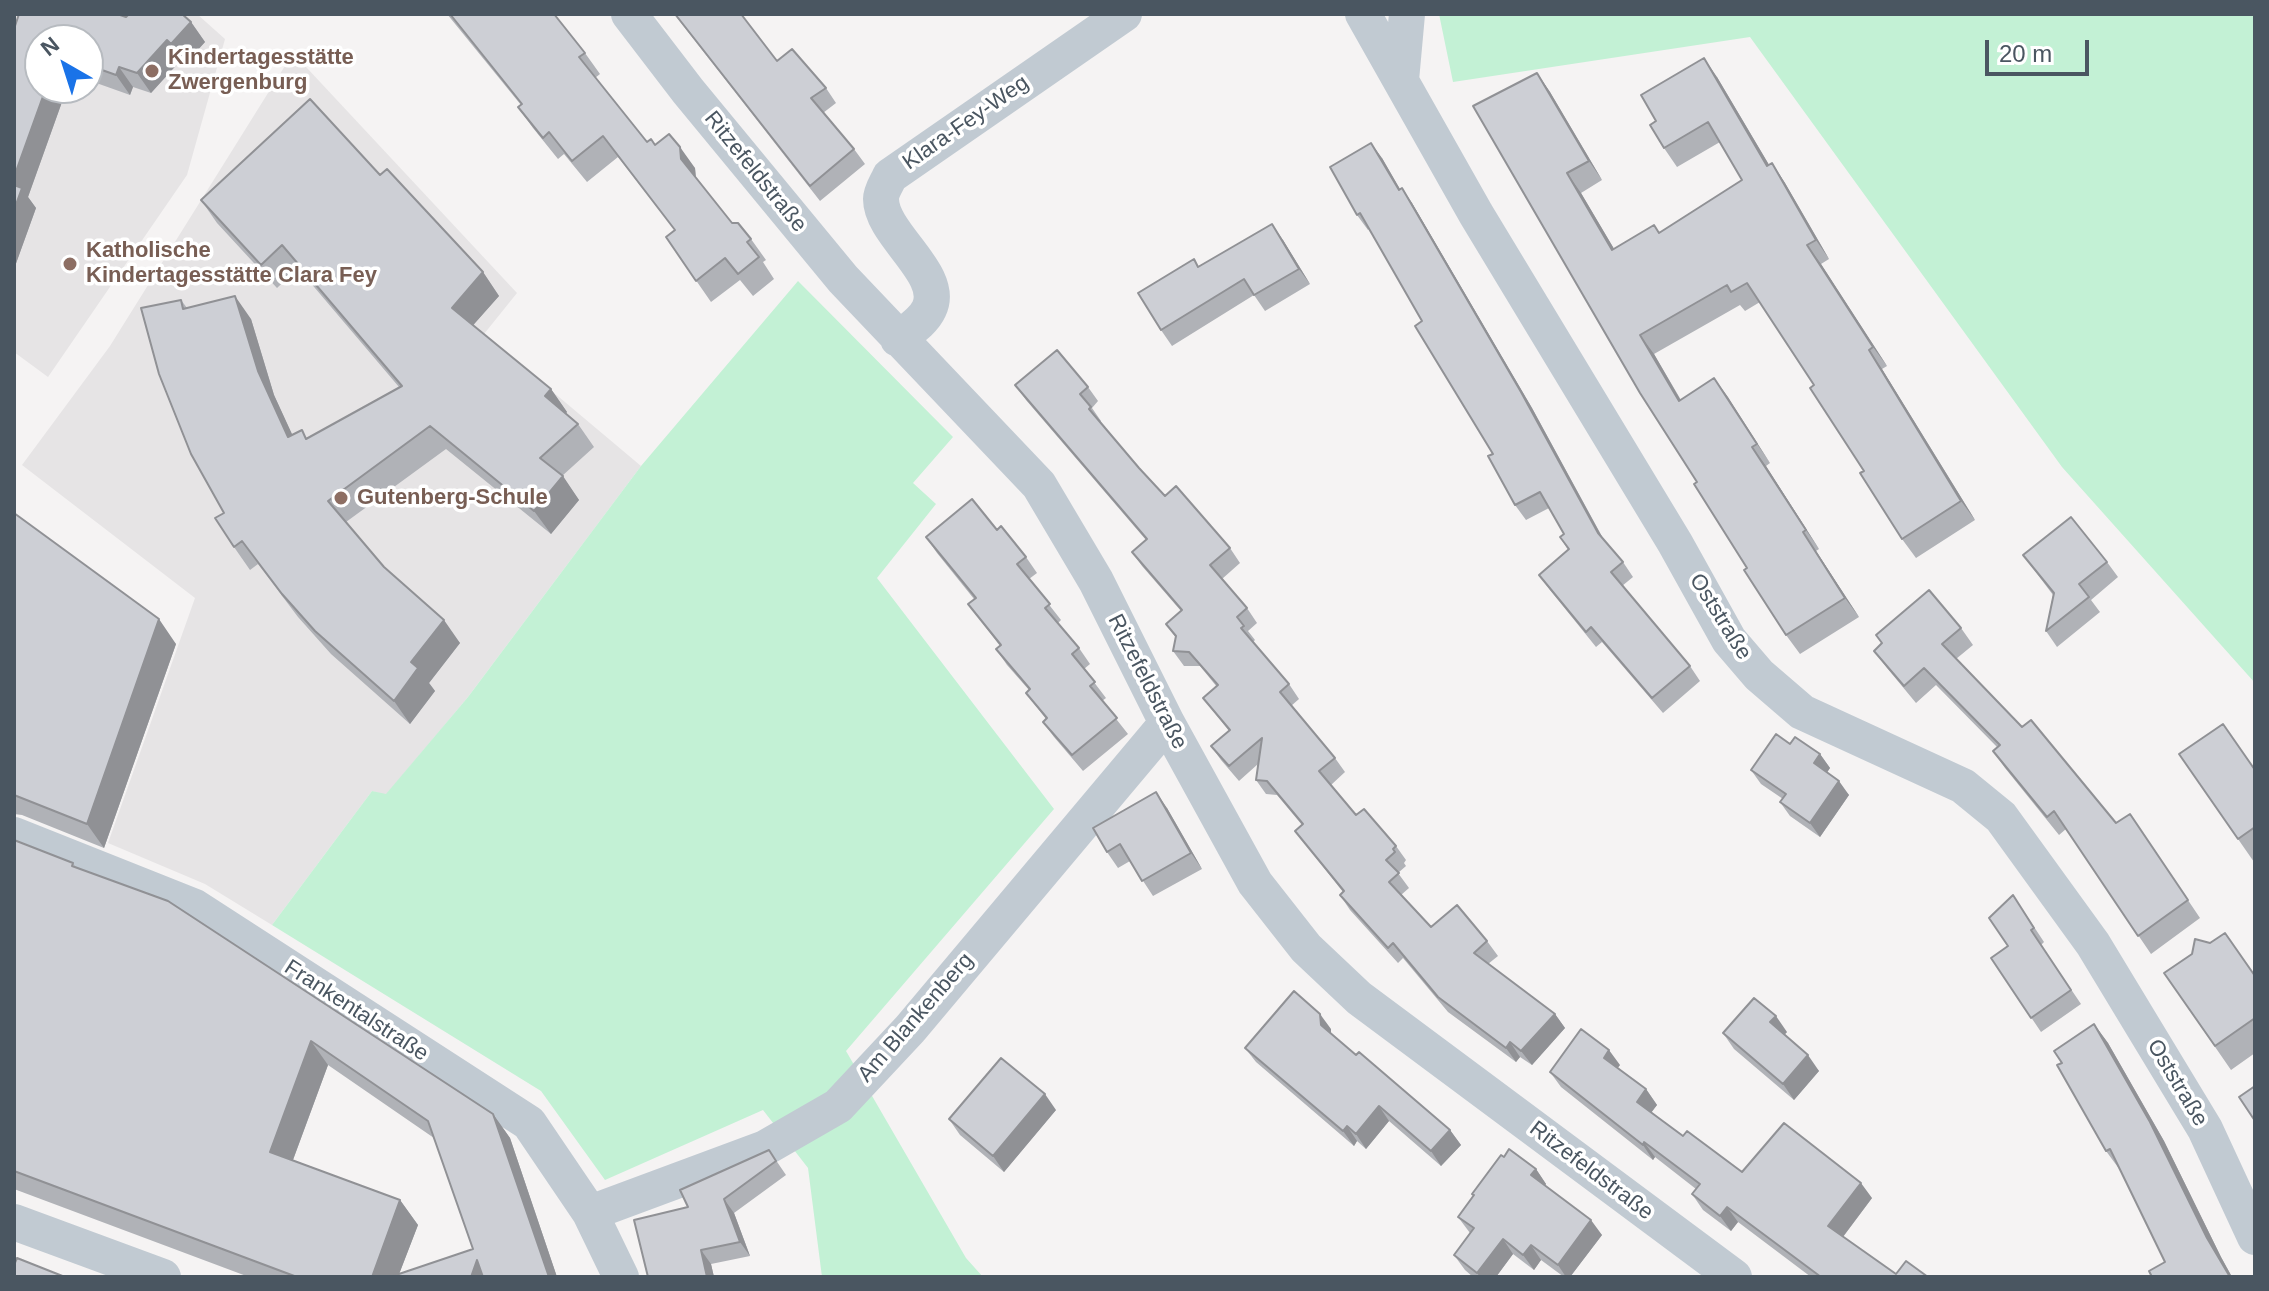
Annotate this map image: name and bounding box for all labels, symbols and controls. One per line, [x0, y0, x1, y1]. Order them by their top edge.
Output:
north arrow [24, 24, 104, 104]
scale bar [1989, 24, 2093, 74]
text: N [36, 32, 64, 61]
text: 20 m [1999, 40, 2052, 67]
place label: Kindertagesstätte Zwergenburg [168, 45, 354, 96]
marker: Kindertagesstätte Zwergenburg [143, 62, 161, 80]
street label: Klara-Fey-Weg [898, 70, 1034, 176]
street label: Ritzefeldstraße [698, 106, 812, 238]
place label: Katholische Kindertagesstätte Clara Fey [86, 238, 377, 290]
marker: Katholische Kindertagesstätte Clara Fey [61, 255, 79, 273]
place label: Gutenberg-Schule [357, 485, 548, 511]
marker: Gutenberg-Schule [332, 489, 350, 507]
street label: Oststraße [1683, 569, 1757, 665]
street label: Ritzefeldstraße [1102, 610, 1192, 754]
street label: Am Blankenberg [853, 948, 979, 1088]
street label: Frankentalstraße [279, 955, 433, 1067]
street label: Oststraße [2141, 1035, 2213, 1131]
street label: Ritzefeldstraße [1524, 1116, 1658, 1226]

